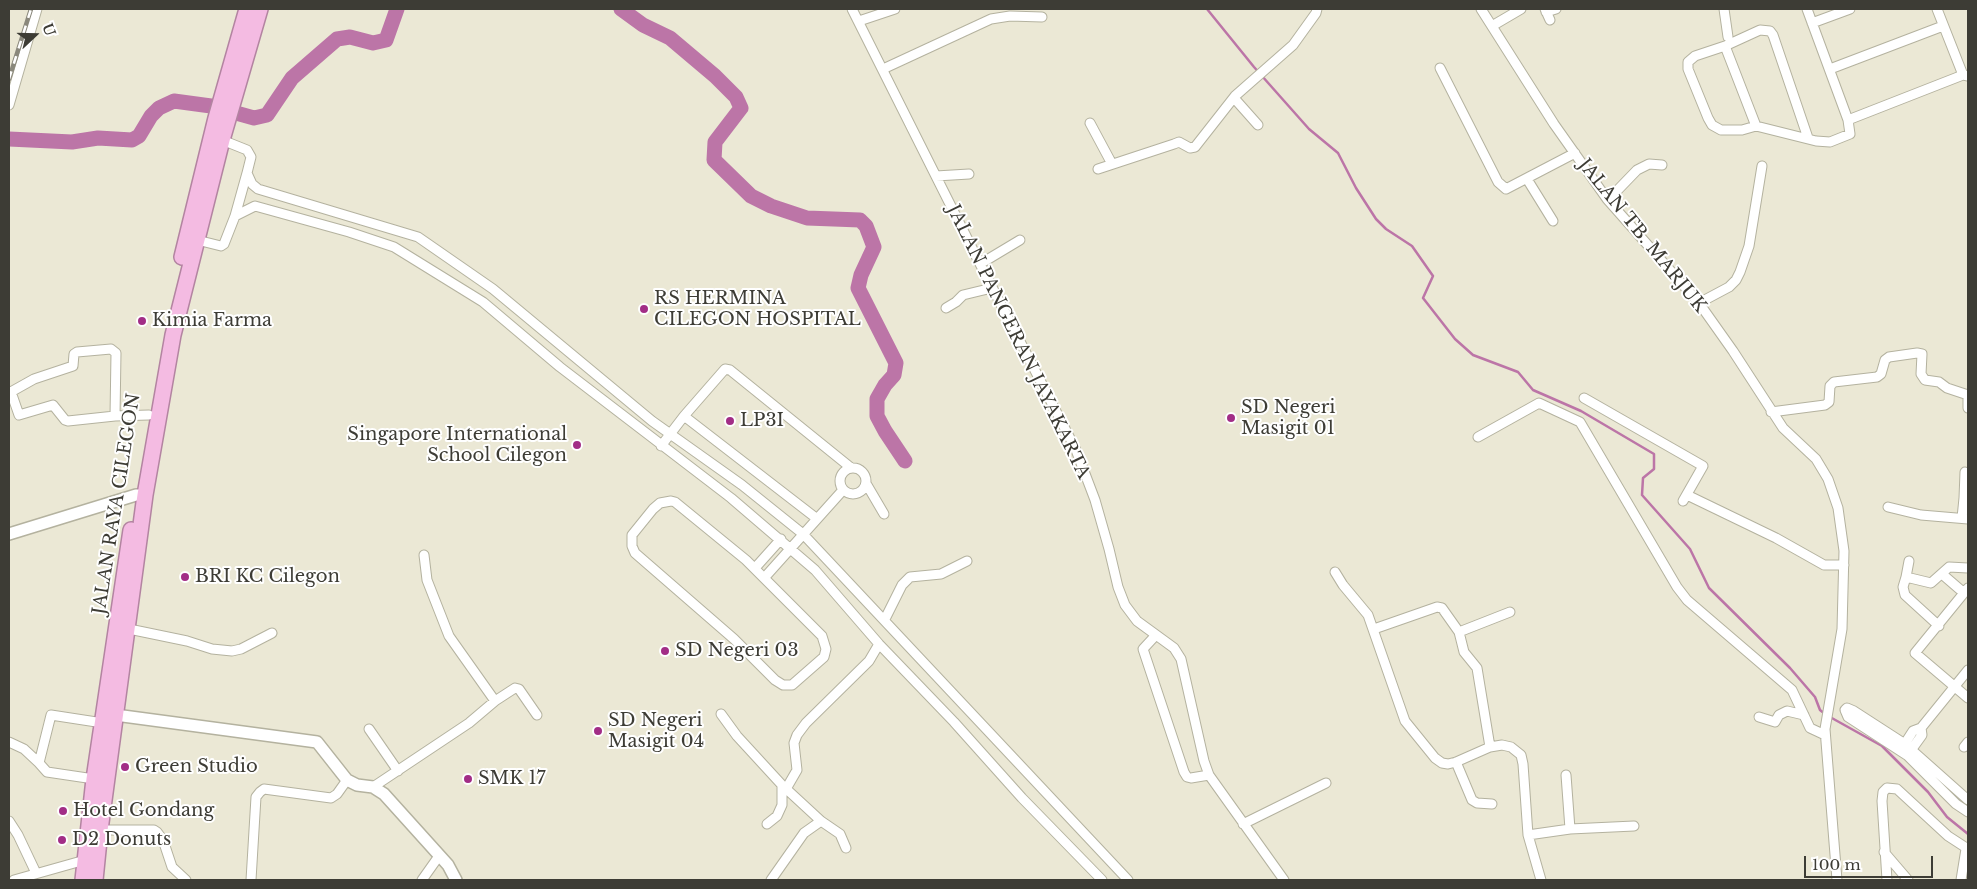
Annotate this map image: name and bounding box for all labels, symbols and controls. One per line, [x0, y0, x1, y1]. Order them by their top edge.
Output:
north arrow [10, 10, 60, 60]
text: U [38, 21, 60, 39]
street label: JALAN TB. MARJUK [1573, 155, 1711, 317]
street label: JALAN PANGERAN JAYAKARTA [942, 201, 1094, 483]
place label: RS HERMINA CILEGON HOSPITAL [654, 288, 861, 330]
marker: RS HERMINA CILEGON HOSPITAL [638, 303, 650, 315]
place label: Kimia Farma [152, 310, 272, 332]
marker: Kimia Farma [136, 315, 148, 327]
street label: JALAN RAYA CILEGON [89, 392, 145, 616]
place label: SD Negeri Masigit 01 [1241, 397, 1335, 439]
place label: LP3I [740, 410, 784, 432]
marker: SD Negeri Masigit 01 [1225, 412, 1237, 424]
marker: LP3I [724, 415, 736, 427]
place label: Singapore International School Cilegon [347, 424, 567, 466]
marker: Singapore International School Cilegon [571, 439, 583, 451]
place label: BRI KC Cilegon [195, 566, 340, 588]
marker: BRI KC Cilegon [179, 571, 191, 583]
place label: SD Negeri 03 [675, 640, 799, 662]
marker: SD Negeri 03 [659, 645, 671, 657]
place label: SD Negeri Masigit 04 [608, 710, 704, 752]
marker: SD Negeri Masigit 04 [592, 725, 604, 737]
place label: Green Studio [135, 756, 258, 778]
marker: Green Studio [119, 761, 131, 773]
place label: SMK 17 [478, 768, 545, 790]
marker: SMK 17 [462, 773, 474, 785]
place label: Hotel Gondang [73, 800, 214, 822]
marker: Hotel Gondang [57, 805, 69, 817]
place label: D2 Donuts [72, 829, 171, 851]
marker: D2 Donuts [56, 834, 68, 846]
scale bar [1807, 846, 1936, 878]
text: 100 m [1812, 855, 1861, 874]

